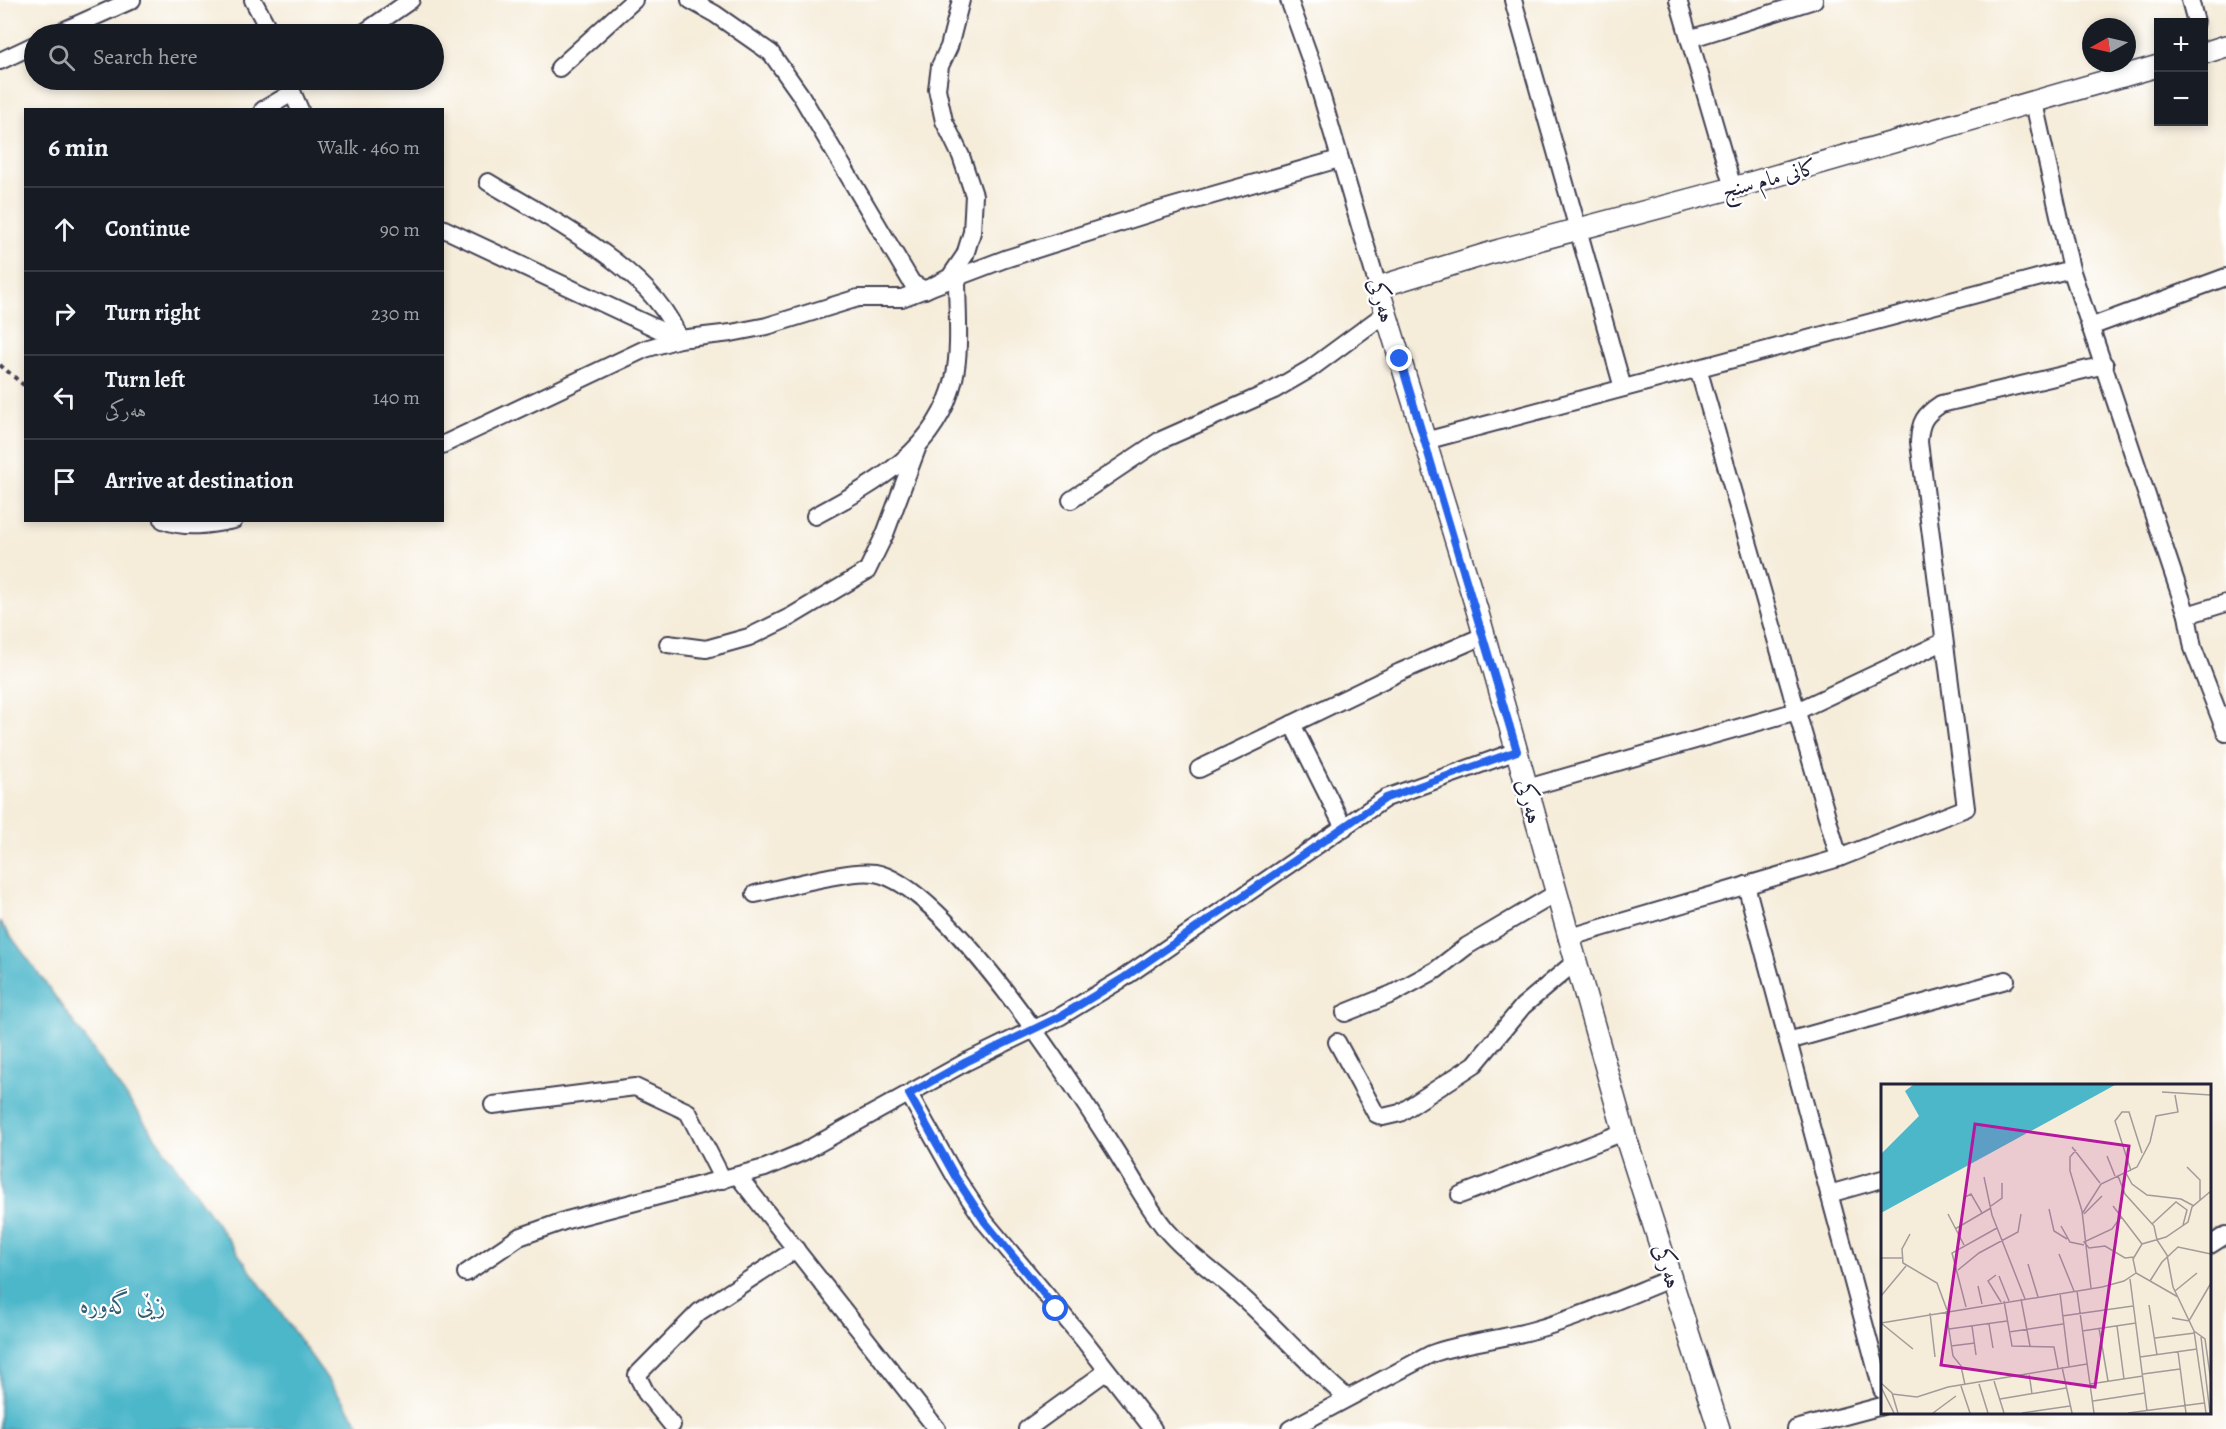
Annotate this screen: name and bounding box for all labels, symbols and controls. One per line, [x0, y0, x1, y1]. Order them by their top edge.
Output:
north arrow [2082, 18, 2136, 72]
map controls [2154, 18, 2208, 126]
button: + [2154, 18, 2208, 72]
search box [24, 24, 444, 90]
icon: search [45, 41, 78, 74]
text: Search here [93, 42, 198, 72]
button: − [2154, 72, 2208, 126]
text: 6 min [48, 130, 109, 165]
text: Walk · 460 m [317, 134, 420, 161]
street label: کانی مام سنج [1718, 152, 1821, 210]
icon: ahead [48, 213, 81, 246]
text: Continue [105, 214, 190, 244]
text: 90 m [380, 216, 420, 243]
street label: هەرکی [1360, 274, 1402, 326]
icon: right [48, 297, 81, 330]
text: Turn right [105, 298, 201, 328]
text: 230 m [371, 300, 420, 327]
route end [1386, 345, 1412, 371]
text: Turn left [105, 365, 185, 395]
icon: left [48, 381, 81, 414]
text: 140 m [373, 384, 420, 411]
text: هەرکی [105, 397, 146, 424]
icon: arrive [48, 465, 81, 498]
text: Arrive at destination [105, 466, 294, 496]
street label: هەرکی [1509, 775, 1549, 827]
inset map [1881, 1084, 2211, 1414]
street label: هەرکی [1646, 1240, 1688, 1293]
water label: زێی گەورە [80, 1288, 166, 1321]
route start [1042, 1295, 1068, 1321]

